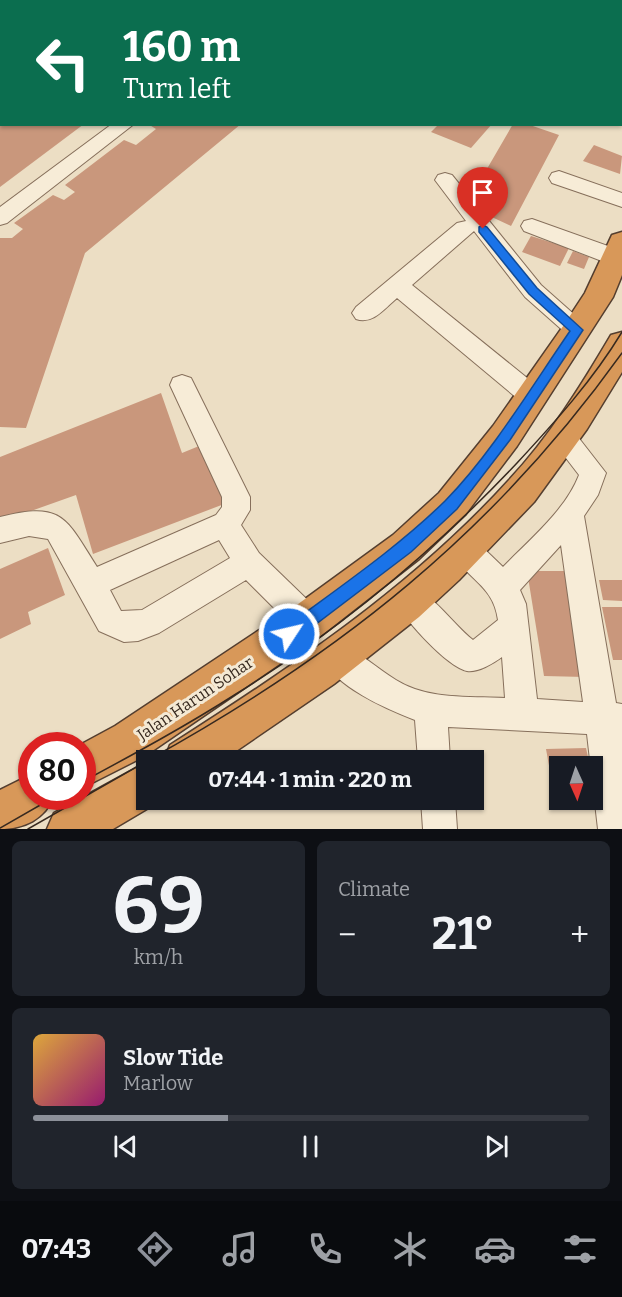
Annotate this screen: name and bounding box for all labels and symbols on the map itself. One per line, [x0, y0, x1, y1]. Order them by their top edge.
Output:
pin [457, 167, 508, 229]
position arrow [257, 602, 321, 666]
street label: Jalan Harun Sohar [133, 653, 257, 745]
speed limit sign: 80 [18, 732, 96, 810]
north arrow [549, 756, 603, 810]

